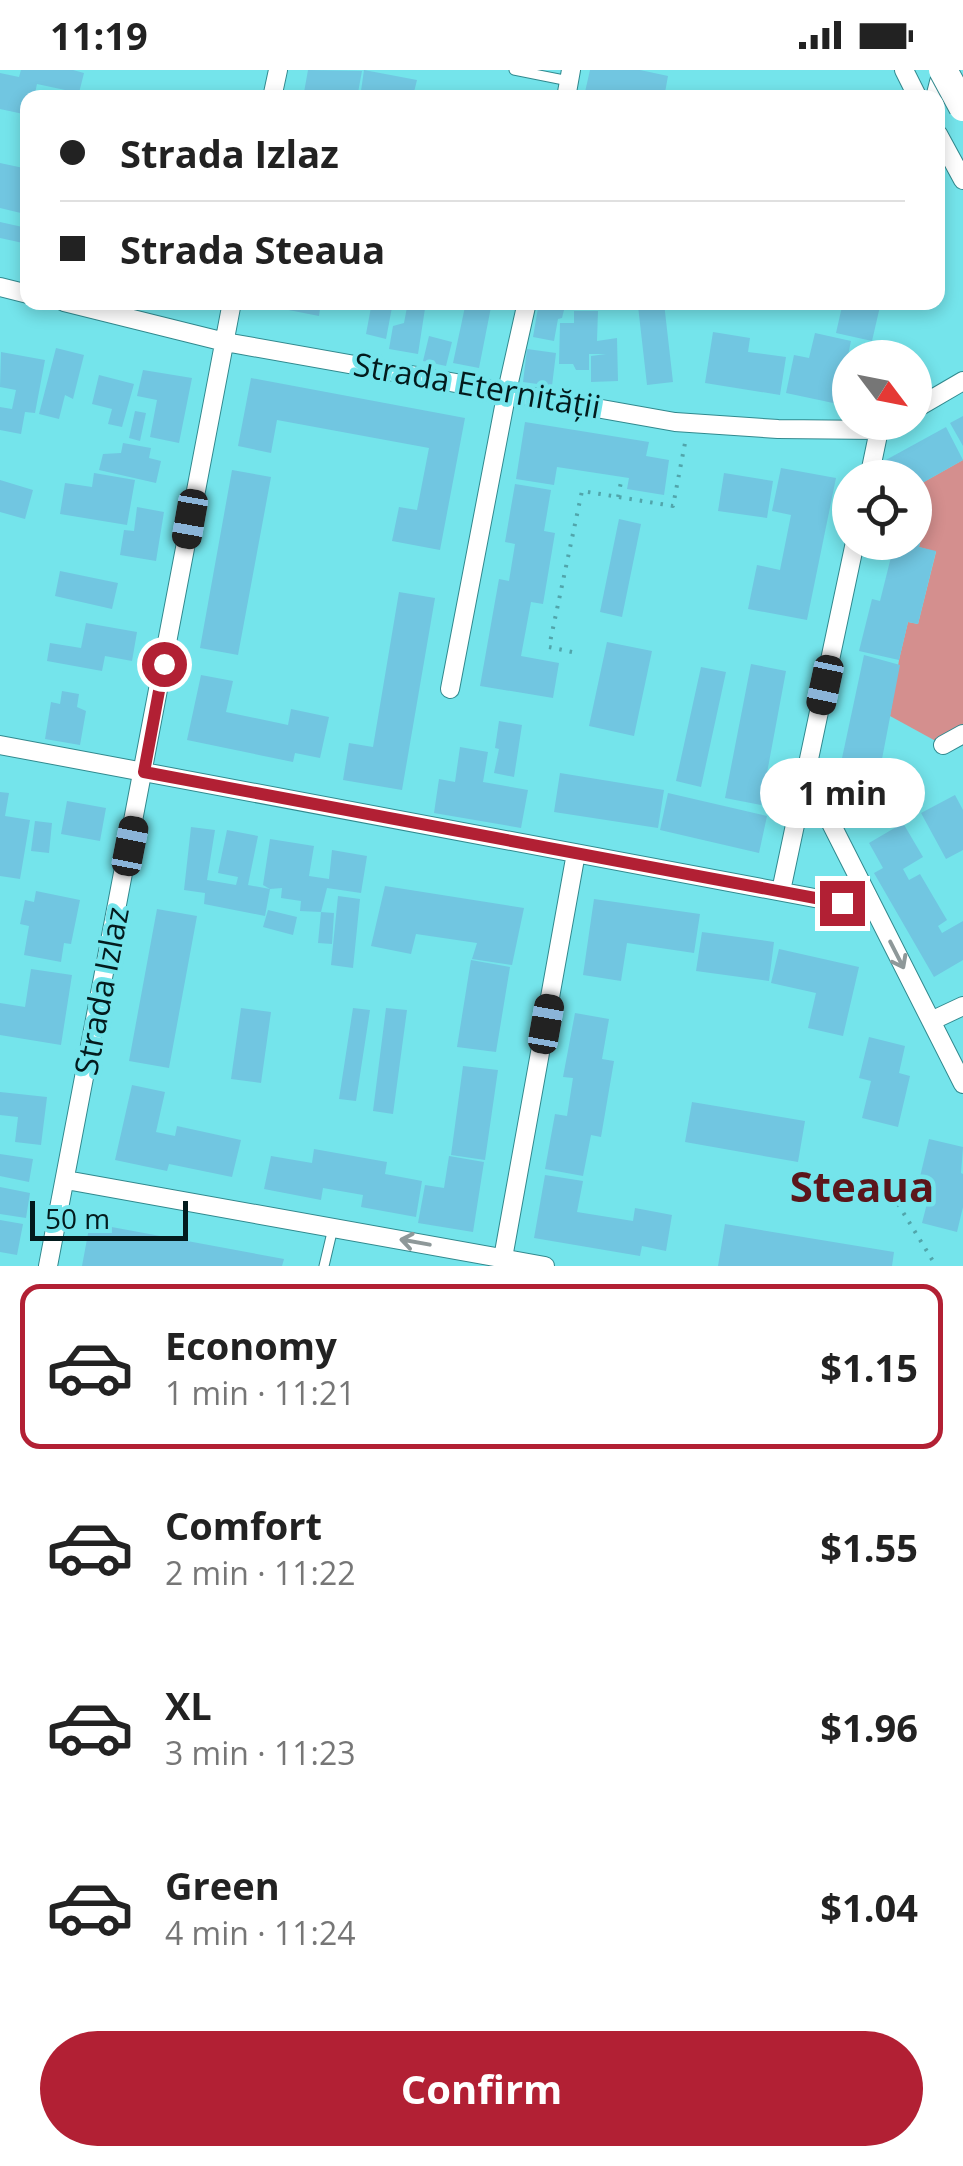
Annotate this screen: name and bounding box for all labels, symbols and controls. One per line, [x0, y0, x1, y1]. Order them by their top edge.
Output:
text: 11:19 [50, 9, 148, 61]
text: Strada Izlaz [120, 127, 339, 179]
text: Strada Steaua [120, 223, 385, 275]
north arrow [832, 340, 932, 440]
map controls [832, 340, 932, 560]
street label: Strada Eternității [350, 342, 604, 427]
button: locate [832, 460, 932, 560]
car [170, 487, 210, 551]
route start [142, 642, 187, 687]
car [804, 653, 846, 717]
callout: 1 min [760, 758, 924, 828]
text: 1 min [798, 771, 887, 814]
car [110, 814, 150, 878]
route end [820, 881, 865, 926]
street label: Strada Izlaz [63, 903, 138, 1078]
one-way arrow [888, 939, 907, 969]
car [526, 992, 566, 1056]
district label: Steaua [790, 1157, 934, 1214]
scale bar [30, 1196, 188, 1240]
text: 50 m [45, 1199, 110, 1237]
one-way arrow [400, 1232, 432, 1251]
text: Economy [165, 1319, 337, 1371]
icon: car [45, 1322, 135, 1412]
text: $1.15 [820, 1341, 918, 1393]
text: 1 min · 11:21 [165, 1371, 356, 1414]
text: Comfort [165, 1499, 322, 1551]
icon: car [45, 1502, 135, 1592]
text: $1.55 [820, 1521, 918, 1573]
text: 2 min · 11:22 [165, 1551, 356, 1594]
text: XL [165, 1679, 212, 1731]
icon: car [45, 1682, 135, 1772]
text: $1.96 [820, 1701, 918, 1753]
text: 3 min · 11:23 [165, 1731, 356, 1774]
text: Green [165, 1859, 280, 1911]
icon: car [45, 1862, 135, 1952]
text: $1.04 [820, 1881, 918, 1933]
text: 4 min · 11:24 [165, 1911, 356, 1954]
button: Confirm [40, 2031, 923, 2146]

